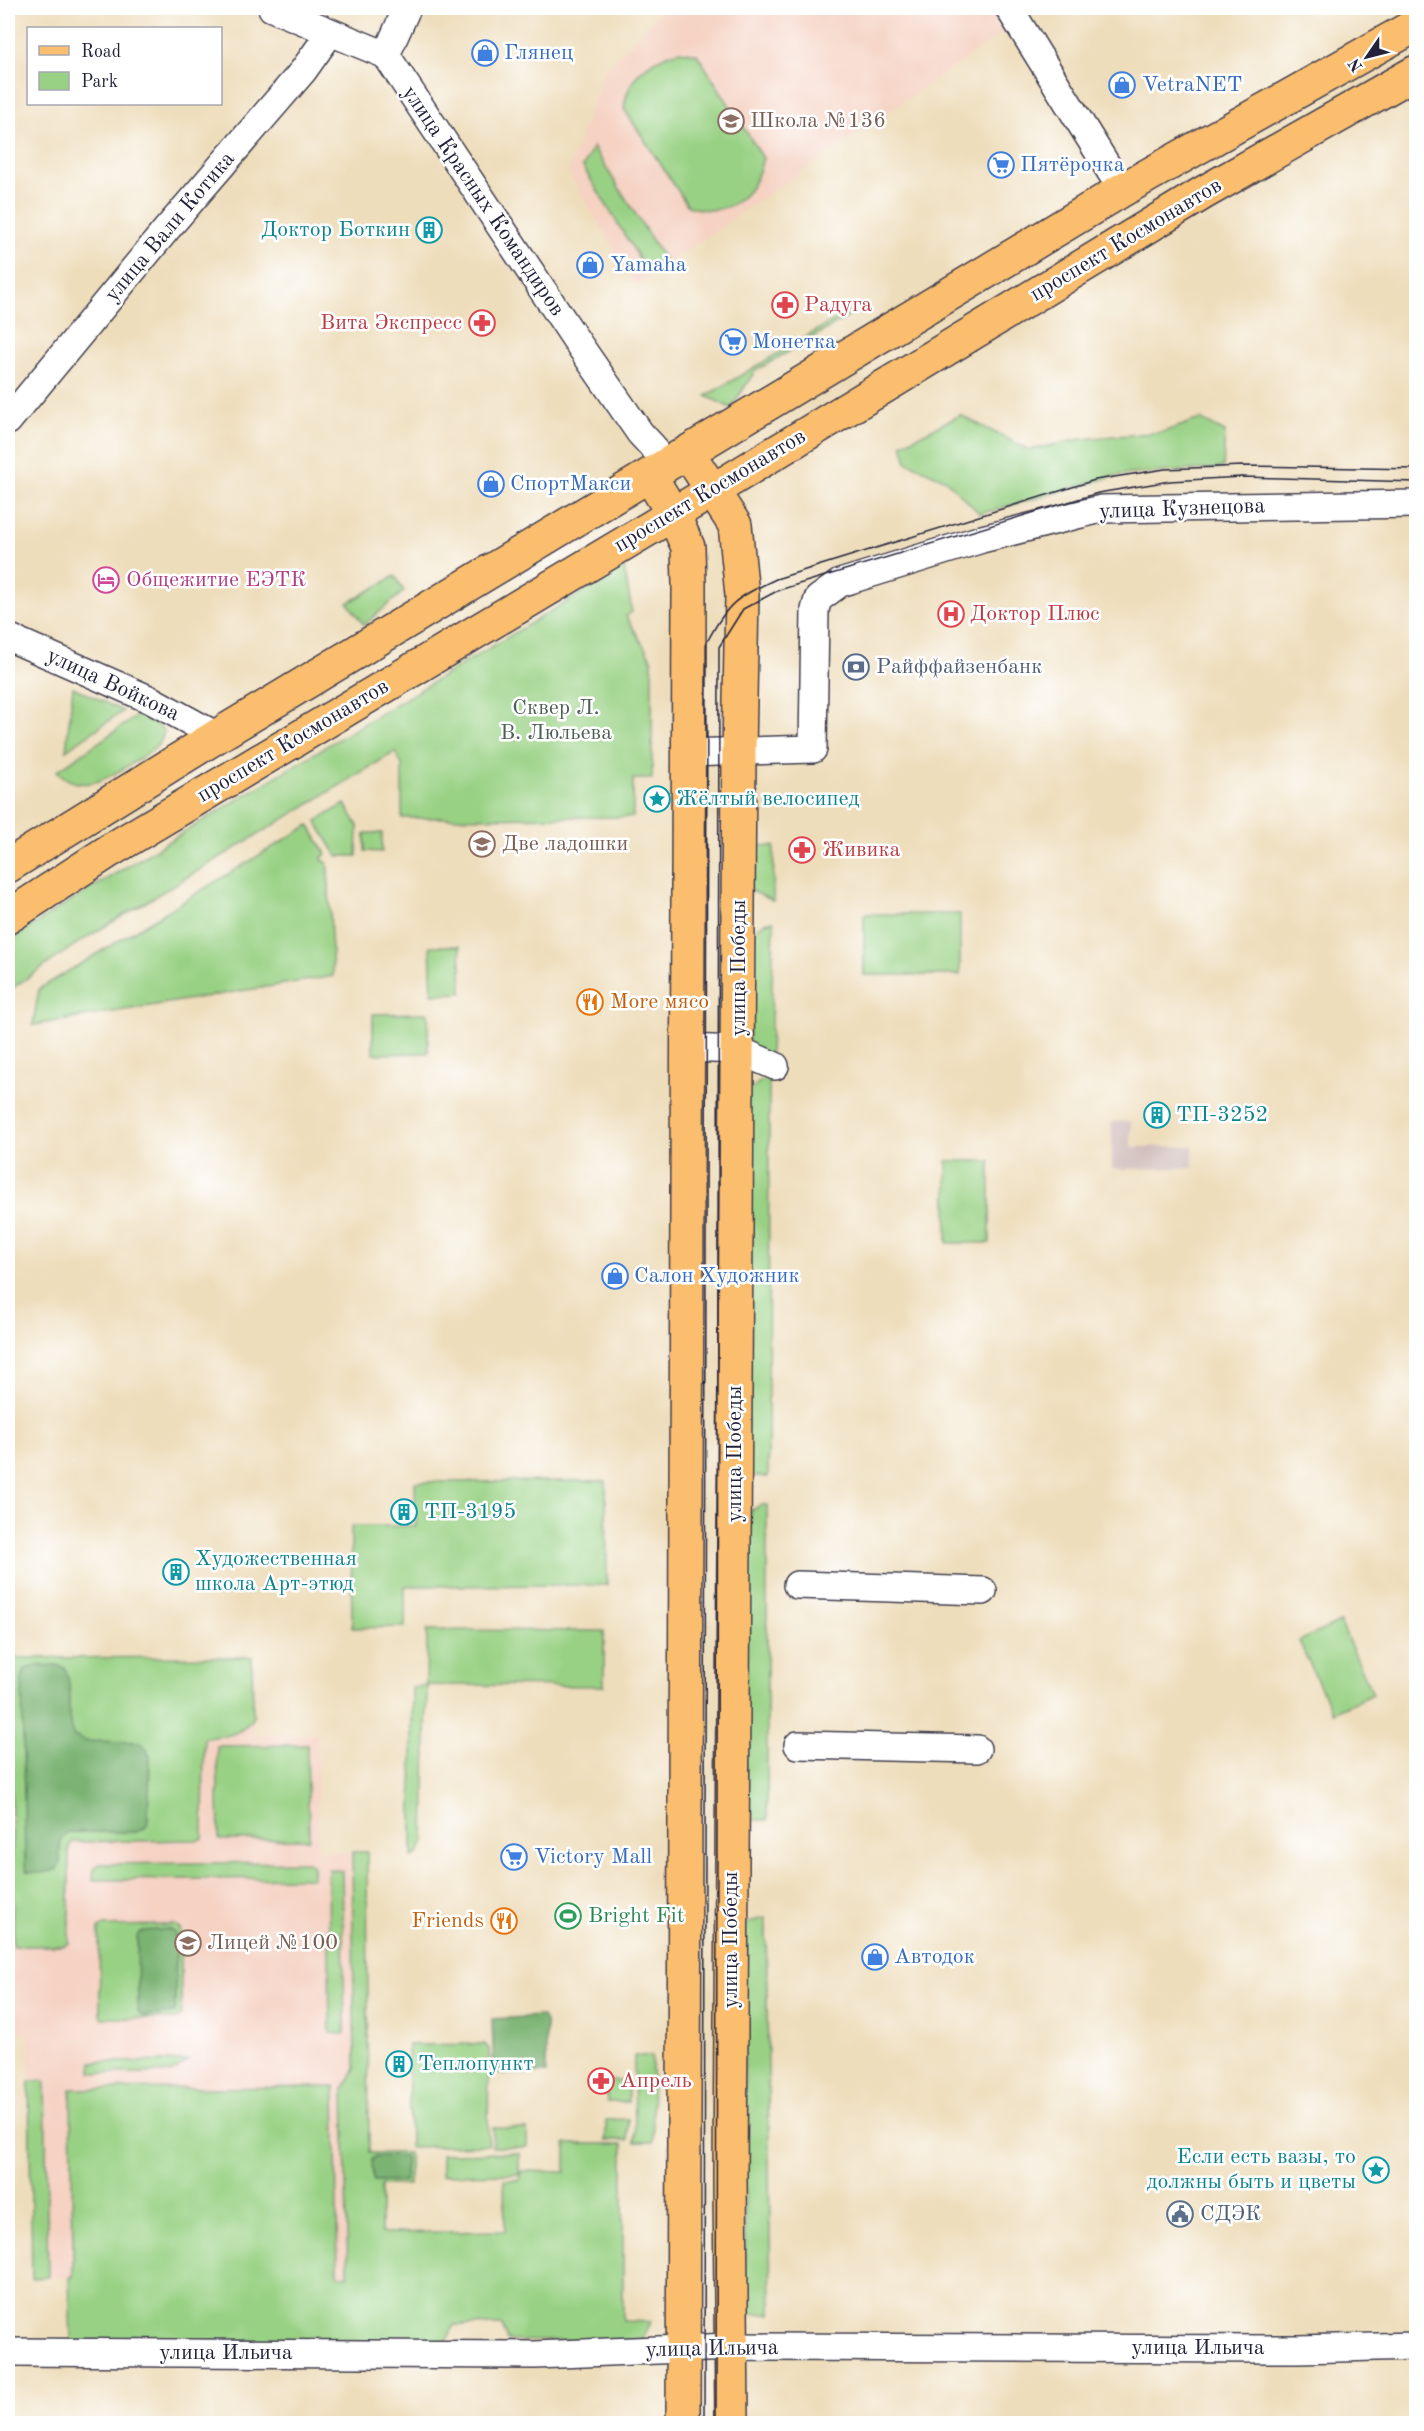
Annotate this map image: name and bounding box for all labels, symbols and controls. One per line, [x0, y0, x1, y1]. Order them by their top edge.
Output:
legend [27, 27, 222, 105]
north arrow [1337, 27, 1397, 87]
shop icon: Глянец [470, 38, 500, 68]
place label: Глянец [504, 42, 573, 64]
text: Road [81, 43, 121, 61]
text: N [1346, 54, 1366, 74]
shop icon: VetraNET [1107, 70, 1137, 100]
text: Park [81, 73, 118, 91]
place label: VetraNET [1142, 74, 1242, 96]
street label: улица Красных Командиров [398, 82, 568, 320]
school or university icon: Школа №136 [716, 106, 746, 136]
place label: Школа №136 [750, 110, 886, 132]
street label: улица Вали Котика [101, 148, 239, 306]
supermarket icon: Пятёрочка [986, 150, 1016, 180]
place label: Пятёрочка [1020, 154, 1125, 176]
street label: проспект Космонавтов [1026, 174, 1226, 306]
building icon: Доктор Боткин [414, 215, 444, 245]
place label: Доктор Боткин [261, 219, 410, 241]
shop icon: Yamaha [575, 250, 605, 280]
place label: Yamaha [610, 254, 687, 276]
pharmacy icon: Радуга [770, 290, 800, 320]
place label: Радуга [804, 294, 872, 316]
pharmacy icon: Вита Экспресс [467, 308, 497, 338]
place label: Вита Экспресс [320, 312, 462, 334]
supermarket icon: Монетка [718, 327, 748, 357]
place label: Монетка [752, 331, 836, 353]
street label: проспект Космонавтов [610, 425, 810, 557]
shop icon: СпортМакси [476, 469, 506, 499]
place label: СпортМакси [510, 473, 631, 495]
street label: улица Кузнецова [1099, 495, 1266, 523]
hotel icon: Общежитие ЕЭТК [91, 565, 121, 595]
place label: Общежитие ЕЭТК [126, 569, 306, 591]
hospital icon: Доктор Плюс [936, 599, 966, 629]
place label: Доктор Плюс [970, 603, 1100, 625]
street label: улица Войкова [43, 645, 183, 725]
bank icon: Райффайзенбанк [841, 652, 871, 682]
place label: Райффайзенбанк [876, 656, 1042, 678]
street label: проспект Космонавтов [193, 675, 393, 807]
park label: Сквер Л. В. Люльева [500, 697, 612, 744]
place icon: Жёлтый велосипед [642, 784, 672, 814]
place label: Жёлтый велосипед [676, 788, 860, 810]
school or university icon: Две ладошки [467, 829, 497, 859]
place label: Две ладошки [502, 833, 628, 855]
pharmacy icon: Живика [787, 835, 817, 865]
place label: Живика [822, 839, 900, 861]
street label: улица Победы [728, 899, 750, 1037]
restaurant icon: More мясо [575, 987, 605, 1017]
place label: More мясо [610, 991, 709, 1013]
building icon: ТП-3252 [1142, 1100, 1172, 1130]
place label: ТП-3252 [1176, 1104, 1268, 1126]
shop icon: Салон Художник [600, 1261, 630, 1291]
place label: Салон Художник [634, 1265, 799, 1287]
street label: улица Победы [724, 1385, 746, 1523]
building icon: ТП-3195 [389, 1497, 419, 1527]
place label: ТП-3195 [424, 1501, 516, 1523]
place label: Художественная школа Арт-этюд [195, 1548, 357, 1595]
building icon: Художественная школа Арт-этюд [161, 1557, 191, 1587]
supermarket icon: Victory Mall [499, 1842, 529, 1872]
place label: Victory Mall [534, 1846, 652, 1868]
street label: улица Победы [720, 1871, 742, 2009]
sports icon: Bright Fit [553, 1901, 583, 1931]
place label: Bright Fit [588, 1905, 684, 1927]
restaurant icon: Friends [489, 1906, 519, 1936]
place label: Friends [411, 1910, 484, 1932]
school or university icon: Лицей №100 [173, 1928, 203, 1958]
place label: Лицей №100 [207, 1932, 338, 1954]
shop icon: Автодок [860, 1942, 890, 1972]
place label: Автодок [894, 1946, 975, 1968]
building icon: Теплопункт [384, 2049, 414, 2079]
place label: Теплопункт [418, 2053, 534, 2075]
pharmacy icon: Апрель [586, 2066, 616, 2096]
place label: Апрель [620, 2070, 692, 2092]
place label: Если есть вазы, то должны быть и цветы [1147, 2146, 1356, 2193]
place icon: Если есть вазы, то должны быть и цветы [1361, 2155, 1391, 2185]
public building icon: СДЭК [1165, 2199, 1195, 2229]
place label: СДЭК [1200, 2203, 1261, 2225]
street label: улица Ильича [645, 2337, 779, 2361]
street label: улица Ильича [1131, 2337, 1265, 2359]
street label: улица Ильича [159, 2342, 293, 2364]

